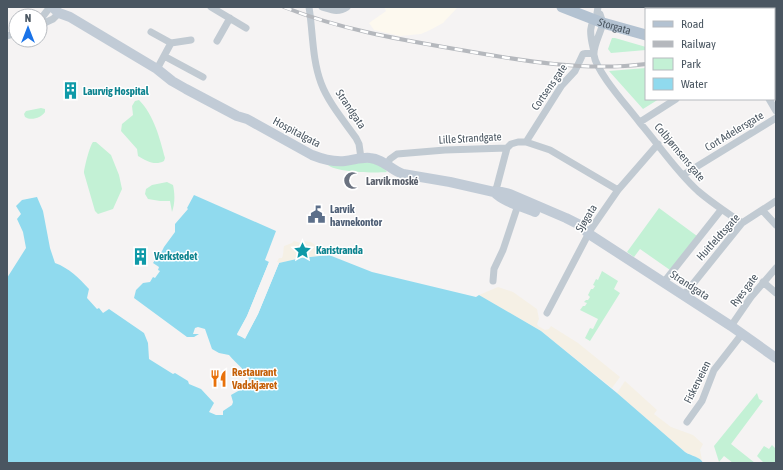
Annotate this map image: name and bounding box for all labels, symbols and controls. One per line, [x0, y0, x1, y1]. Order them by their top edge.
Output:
north arrow [8, 8, 48, 48]
legend [645, 8, 775, 100]
text: N [25, 12, 31, 24]
street label: Storgata [596, 16, 632, 37]
text: Road [681, 17, 704, 31]
text: Railway [681, 37, 716, 51]
text: Park [681, 57, 702, 71]
street label: Cortsens gate [529, 62, 569, 112]
text: Water [681, 77, 708, 91]
building icon: Laurvig Hospital [60, 81, 80, 101]
place label: Laurvig Hospital [83, 85, 150, 97]
street label: Strandgata [334, 87, 368, 131]
street label: Cort Adelersgate [703, 109, 765, 153]
street label: Hospitalgata [271, 114, 323, 150]
street label: Colbjørnsens gate [652, 121, 708, 183]
street label: Lille Strandgate [438, 130, 502, 146]
mosque icon: Larvik moské [343, 171, 363, 191]
place label: Larvik moské [366, 175, 419, 187]
street label: Sjøgata [573, 202, 599, 234]
place label: Larvik havnekontor [330, 203, 383, 228]
public building icon: Larvik havnekontor [307, 205, 327, 225]
street label: Huitfeldtsgate [694, 211, 742, 263]
place icon: Karistranda [293, 240, 313, 260]
place label: Karistranda [316, 244, 363, 256]
building icon: Verkstedet [131, 246, 151, 266]
place label: Verkstedet [153, 250, 198, 262]
street label: Strandgata [668, 268, 712, 302]
street label: Ryes gate [728, 271, 760, 309]
street label: Fiskerveien [681, 359, 713, 405]
place label: Restaurant Vadskjæret [231, 366, 278, 391]
restaurant icon: Restaurant Vadskjæret [209, 368, 229, 388]

